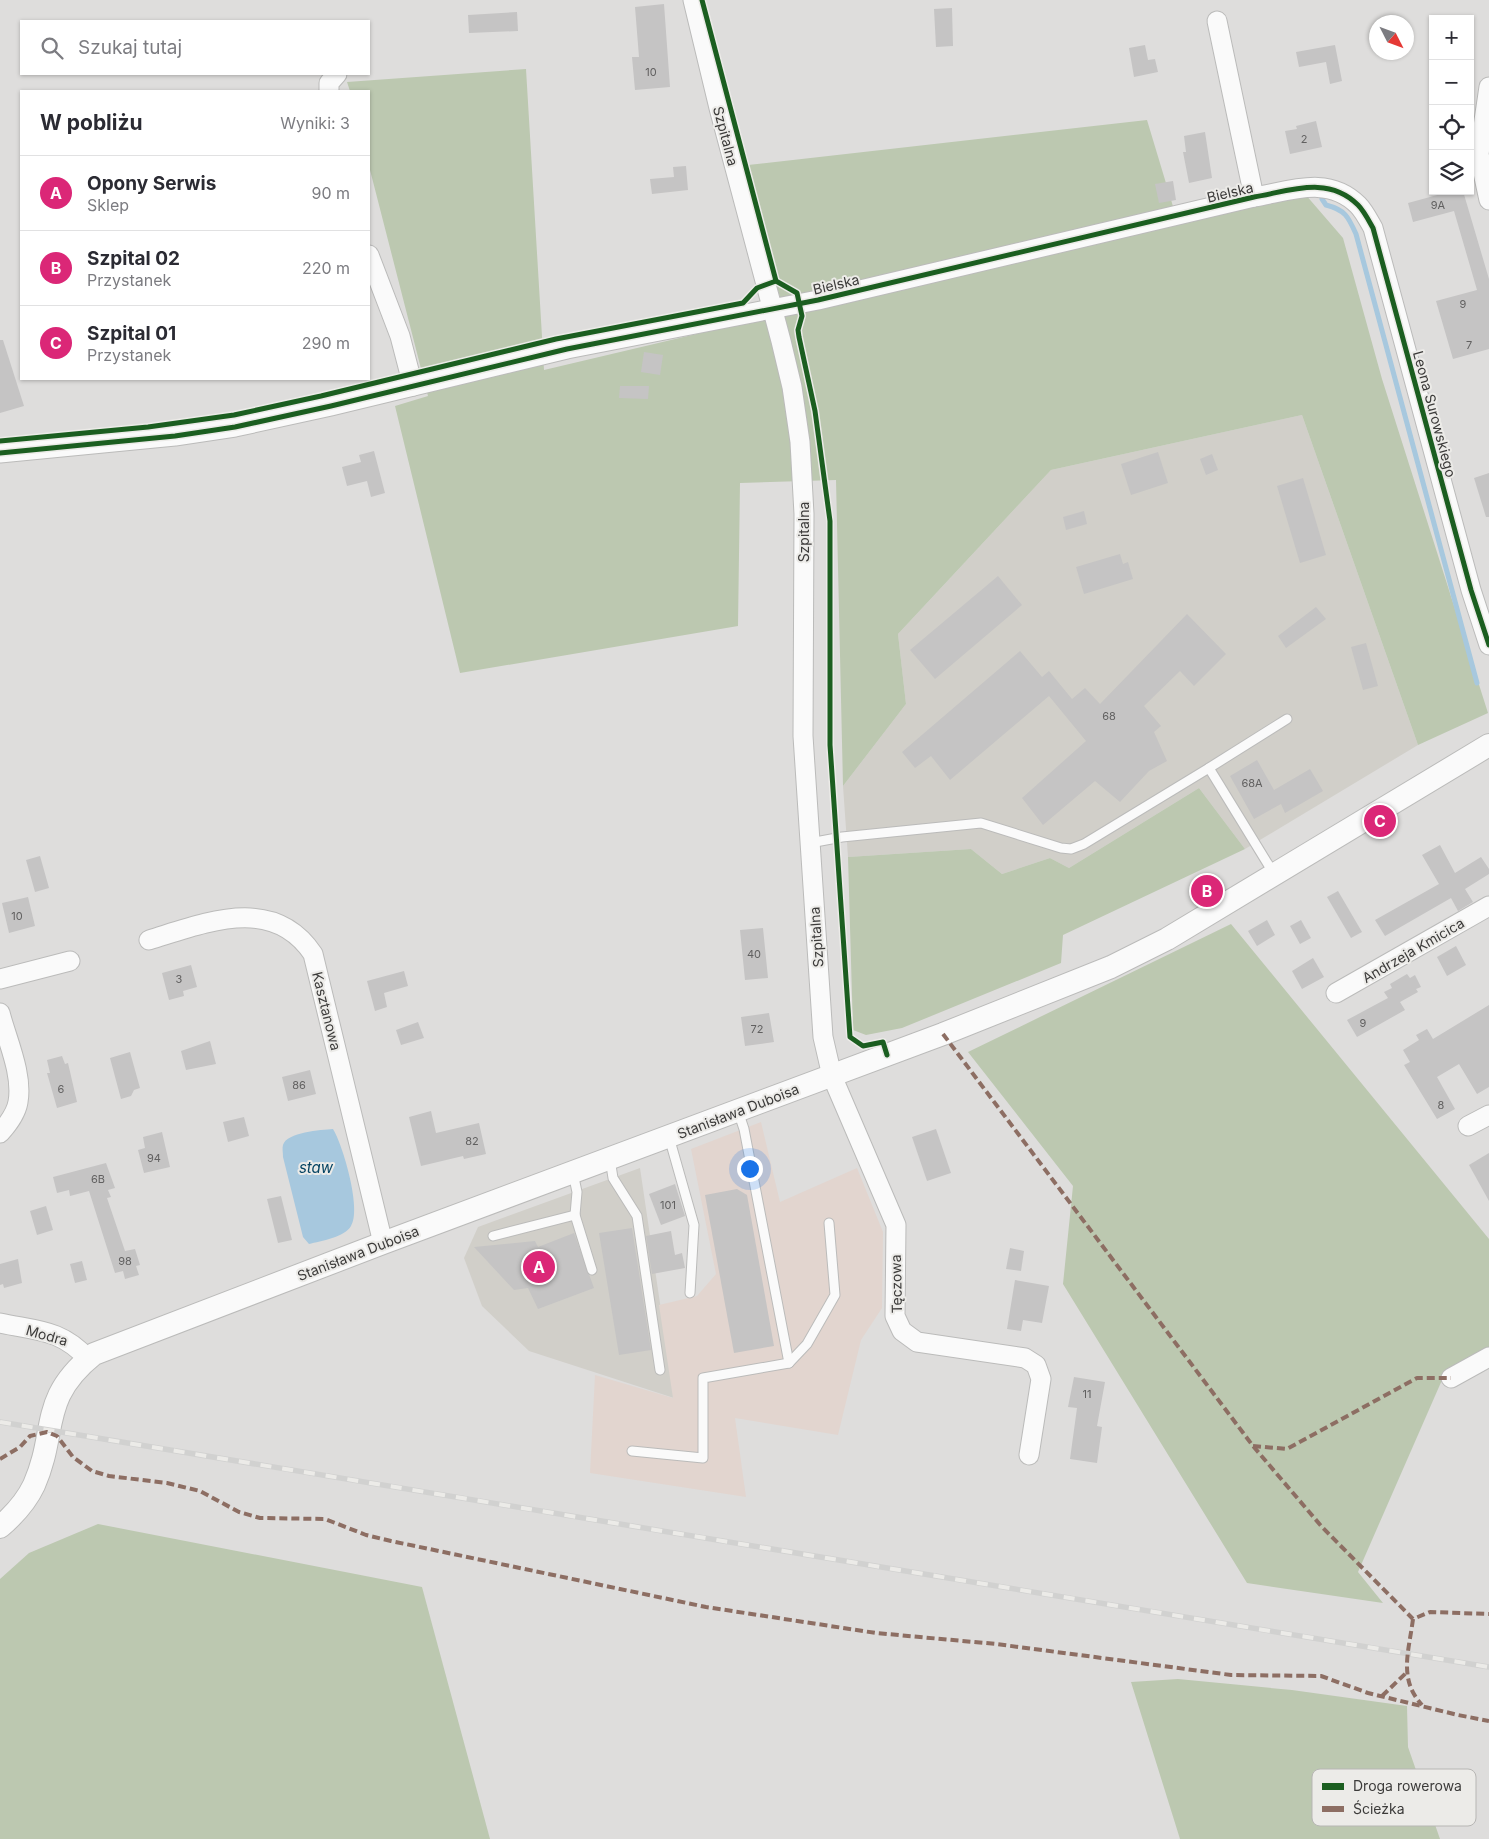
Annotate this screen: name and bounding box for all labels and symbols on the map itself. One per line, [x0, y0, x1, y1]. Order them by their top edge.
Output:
north arrow [1369, 15, 1414, 60]
house number: 10 [645, 65, 657, 79]
street label: Szpitalna [710, 104, 742, 168]
house number: 2 [1301, 132, 1307, 146]
street label: Bielska [1205, 178, 1255, 206]
house number: 9A [1431, 198, 1446, 212]
street label: Bielska [811, 270, 861, 298]
house number: 9 [1460, 297, 1467, 311]
house number: 7 [1466, 338, 1472, 352]
street label: Leona Surowskiego [1410, 349, 1460, 479]
street label: Szpitalna [795, 502, 812, 562]
house number: 68 [1102, 709, 1116, 723]
house number: 68A [1241, 776, 1263, 790]
pin: C [1364, 802, 1396, 840]
pin: B [1191, 872, 1223, 910]
street label: Szpitalna [805, 906, 827, 968]
house number: 10 [11, 909, 23, 923]
street label: Andrzeja Kmicica [1359, 914, 1467, 986]
house number: 40 [747, 947, 761, 961]
street label: Kasztanowa [309, 970, 345, 1052]
house number: 3 [176, 972, 183, 986]
house number: 9 [1360, 1016, 1367, 1030]
house number: 72 [751, 1022, 763, 1036]
house number: 86 [292, 1078, 306, 1092]
street label: Stanisława Duboisa [675, 1080, 801, 1142]
house number: 6 [58, 1082, 65, 1096]
house number: 8 [1438, 1098, 1445, 1112]
house number: 82 [465, 1134, 479, 1148]
house number: 94 [147, 1151, 161, 1165]
your location [737, 1156, 763, 1182]
water label: staw [299, 1158, 334, 1177]
house number: 6B [91, 1172, 105, 1186]
house number: 101 [660, 1198, 676, 1212]
street label: Stanisława Duboisa [295, 1222, 421, 1284]
pin: A [523, 1248, 555, 1286]
house number: 98 [118, 1254, 132, 1268]
street label: Tęczowa [887, 1254, 905, 1314]
street label: Modra [24, 1321, 70, 1349]
house number: 11 [1083, 1387, 1091, 1401]
legend [1312, 1769, 1476, 1826]
text: Droga rowerowa [1353, 1777, 1462, 1794]
text: Ścieżka [1353, 1800, 1405, 1817]

